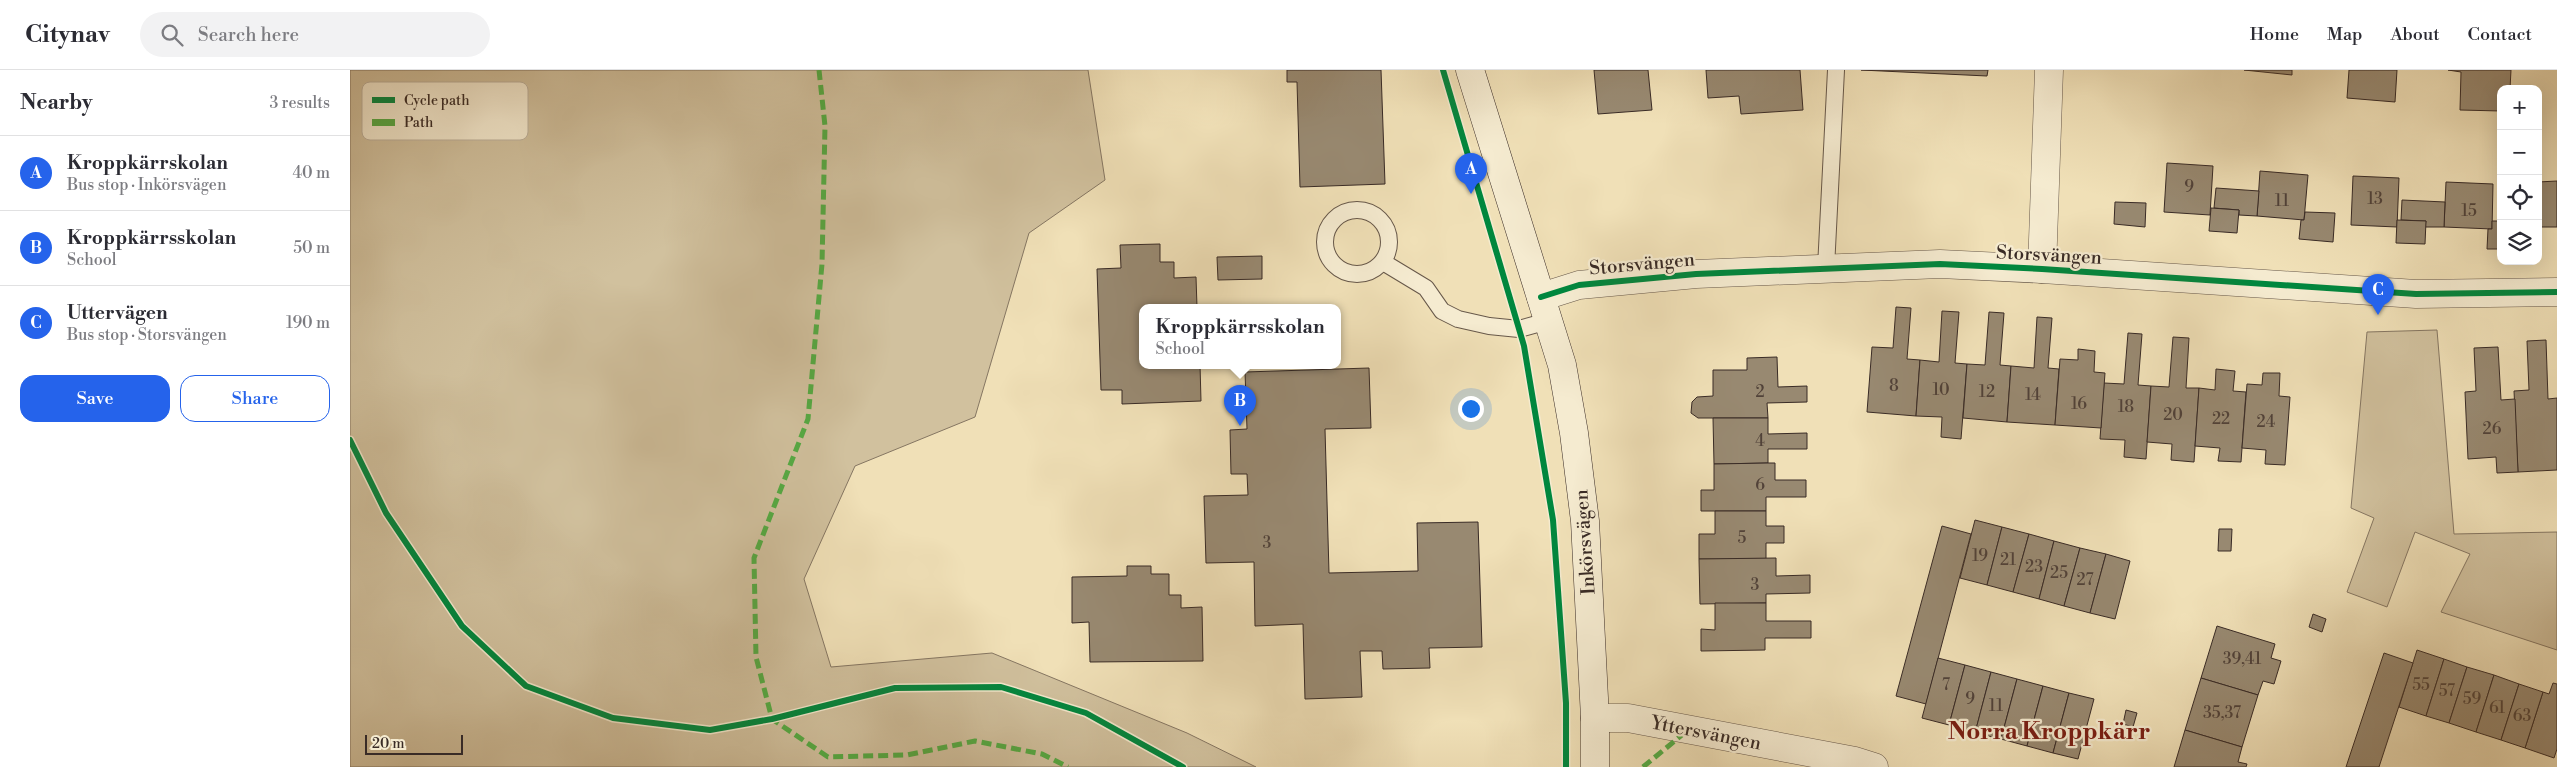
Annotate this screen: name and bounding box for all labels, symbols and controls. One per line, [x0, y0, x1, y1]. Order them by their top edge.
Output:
search box [140, 12, 490, 57]
text: Citynav [25, 20, 110, 50]
icon: search [158, 21, 186, 49]
text: Search here [198, 23, 299, 47]
text: Home [2250, 23, 2299, 46]
text: Map [2327, 23, 2363, 46]
text: About [2391, 23, 2440, 46]
text: Contact [2468, 23, 2532, 46]
legend [362, 82, 528, 140]
map controls [2497, 85, 2542, 265]
button: + [2497, 85, 2542, 130]
text: Nearby [20, 90, 93, 116]
text: Cycle path [404, 92, 470, 110]
text: 3 results [269, 93, 330, 113]
text: Path [404, 114, 434, 132]
button: − [2497, 130, 2542, 175]
text: Kroppkärrskolan [67, 151, 228, 175]
pin: A [1455, 153, 1487, 194]
text: A [30, 163, 42, 183]
text: 40 m [293, 163, 330, 183]
text: Bus stop · Inkörsvägen [67, 175, 226, 195]
button: locate [2497, 175, 2542, 220]
house number: 9 [2184, 177, 2194, 197]
house number: 13 [2367, 189, 2383, 209]
house number: 11 [2275, 191, 2289, 211]
house number: 15 [2461, 201, 2477, 221]
button: layers [2497, 220, 2542, 265]
text: Kroppkärrsskolan [67, 226, 236, 250]
text: B [30, 238, 42, 258]
text: 50 m [293, 238, 330, 258]
street label: Storsvängen [1996, 240, 2102, 270]
street label: Storsvängen [1588, 247, 1696, 281]
text: School [67, 250, 116, 270]
pin: C [2362, 274, 2394, 315]
text: Uttervägen [67, 301, 168, 325]
popup [1139, 304, 1341, 369]
text: C [30, 313, 42, 333]
text: 190 m [286, 313, 330, 333]
text: Kroppkärrsskolan [1155, 315, 1325, 339]
text: Bus stop · Storsvängen [67, 325, 227, 345]
text: School [1155, 339, 1205, 359]
button: Save [20, 375, 170, 422]
button: Share [180, 375, 330, 422]
house number: 8 [1889, 376, 1899, 396]
house number: 10 [1933, 380, 1950, 400]
house number: 2 [1755, 382, 1765, 402]
house number: 12 [1979, 382, 1995, 402]
pin: B [1224, 385, 1256, 426]
house number: 14 [2025, 385, 2041, 405]
house number: 16 [2071, 394, 2087, 414]
your location [1458, 396, 1484, 422]
house number: 18 [2118, 397, 2134, 417]
house number: 20 [2163, 405, 2183, 425]
house number: 22 [2212, 409, 2230, 429]
house number: 24 [2257, 412, 2276, 432]
house number: 26 [2483, 419, 2502, 439]
house number: 4 [1755, 431, 1765, 451]
house number: 6 [1755, 475, 1765, 495]
street label: Inkörsvägen [1569, 489, 1601, 595]
house number: 5 [1738, 528, 1747, 548]
house number: 3 [1263, 533, 1272, 553]
house number: 19 [1972, 546, 1988, 566]
house number: 21 [2000, 550, 2016, 570]
house number: 23 [2025, 557, 2043, 577]
house number: 25 [2050, 563, 2068, 583]
house number: 27 [2076, 570, 2094, 590]
house number: 3 [1751, 575, 1760, 595]
house number: 39,41 [2223, 649, 2261, 669]
house number: 7 [1942, 675, 1950, 695]
house number: 55 [2412, 675, 2430, 695]
house number: 57 [2439, 681, 2455, 701]
house number: 9 [1965, 689, 1975, 709]
house number: 59 [2463, 689, 2482, 709]
house number: 11 [1989, 696, 2003, 716]
house number: 61 [2489, 698, 2505, 718]
house number: 35,37 [2203, 703, 2241, 723]
house number: 63 [2513, 706, 2531, 726]
street label: Yttersvängen [1648, 710, 1763, 755]
district label: Norra Kroppkärr [1948, 717, 2150, 747]
scale bar [365, 732, 462, 755]
text: 20 m [372, 735, 404, 753]

